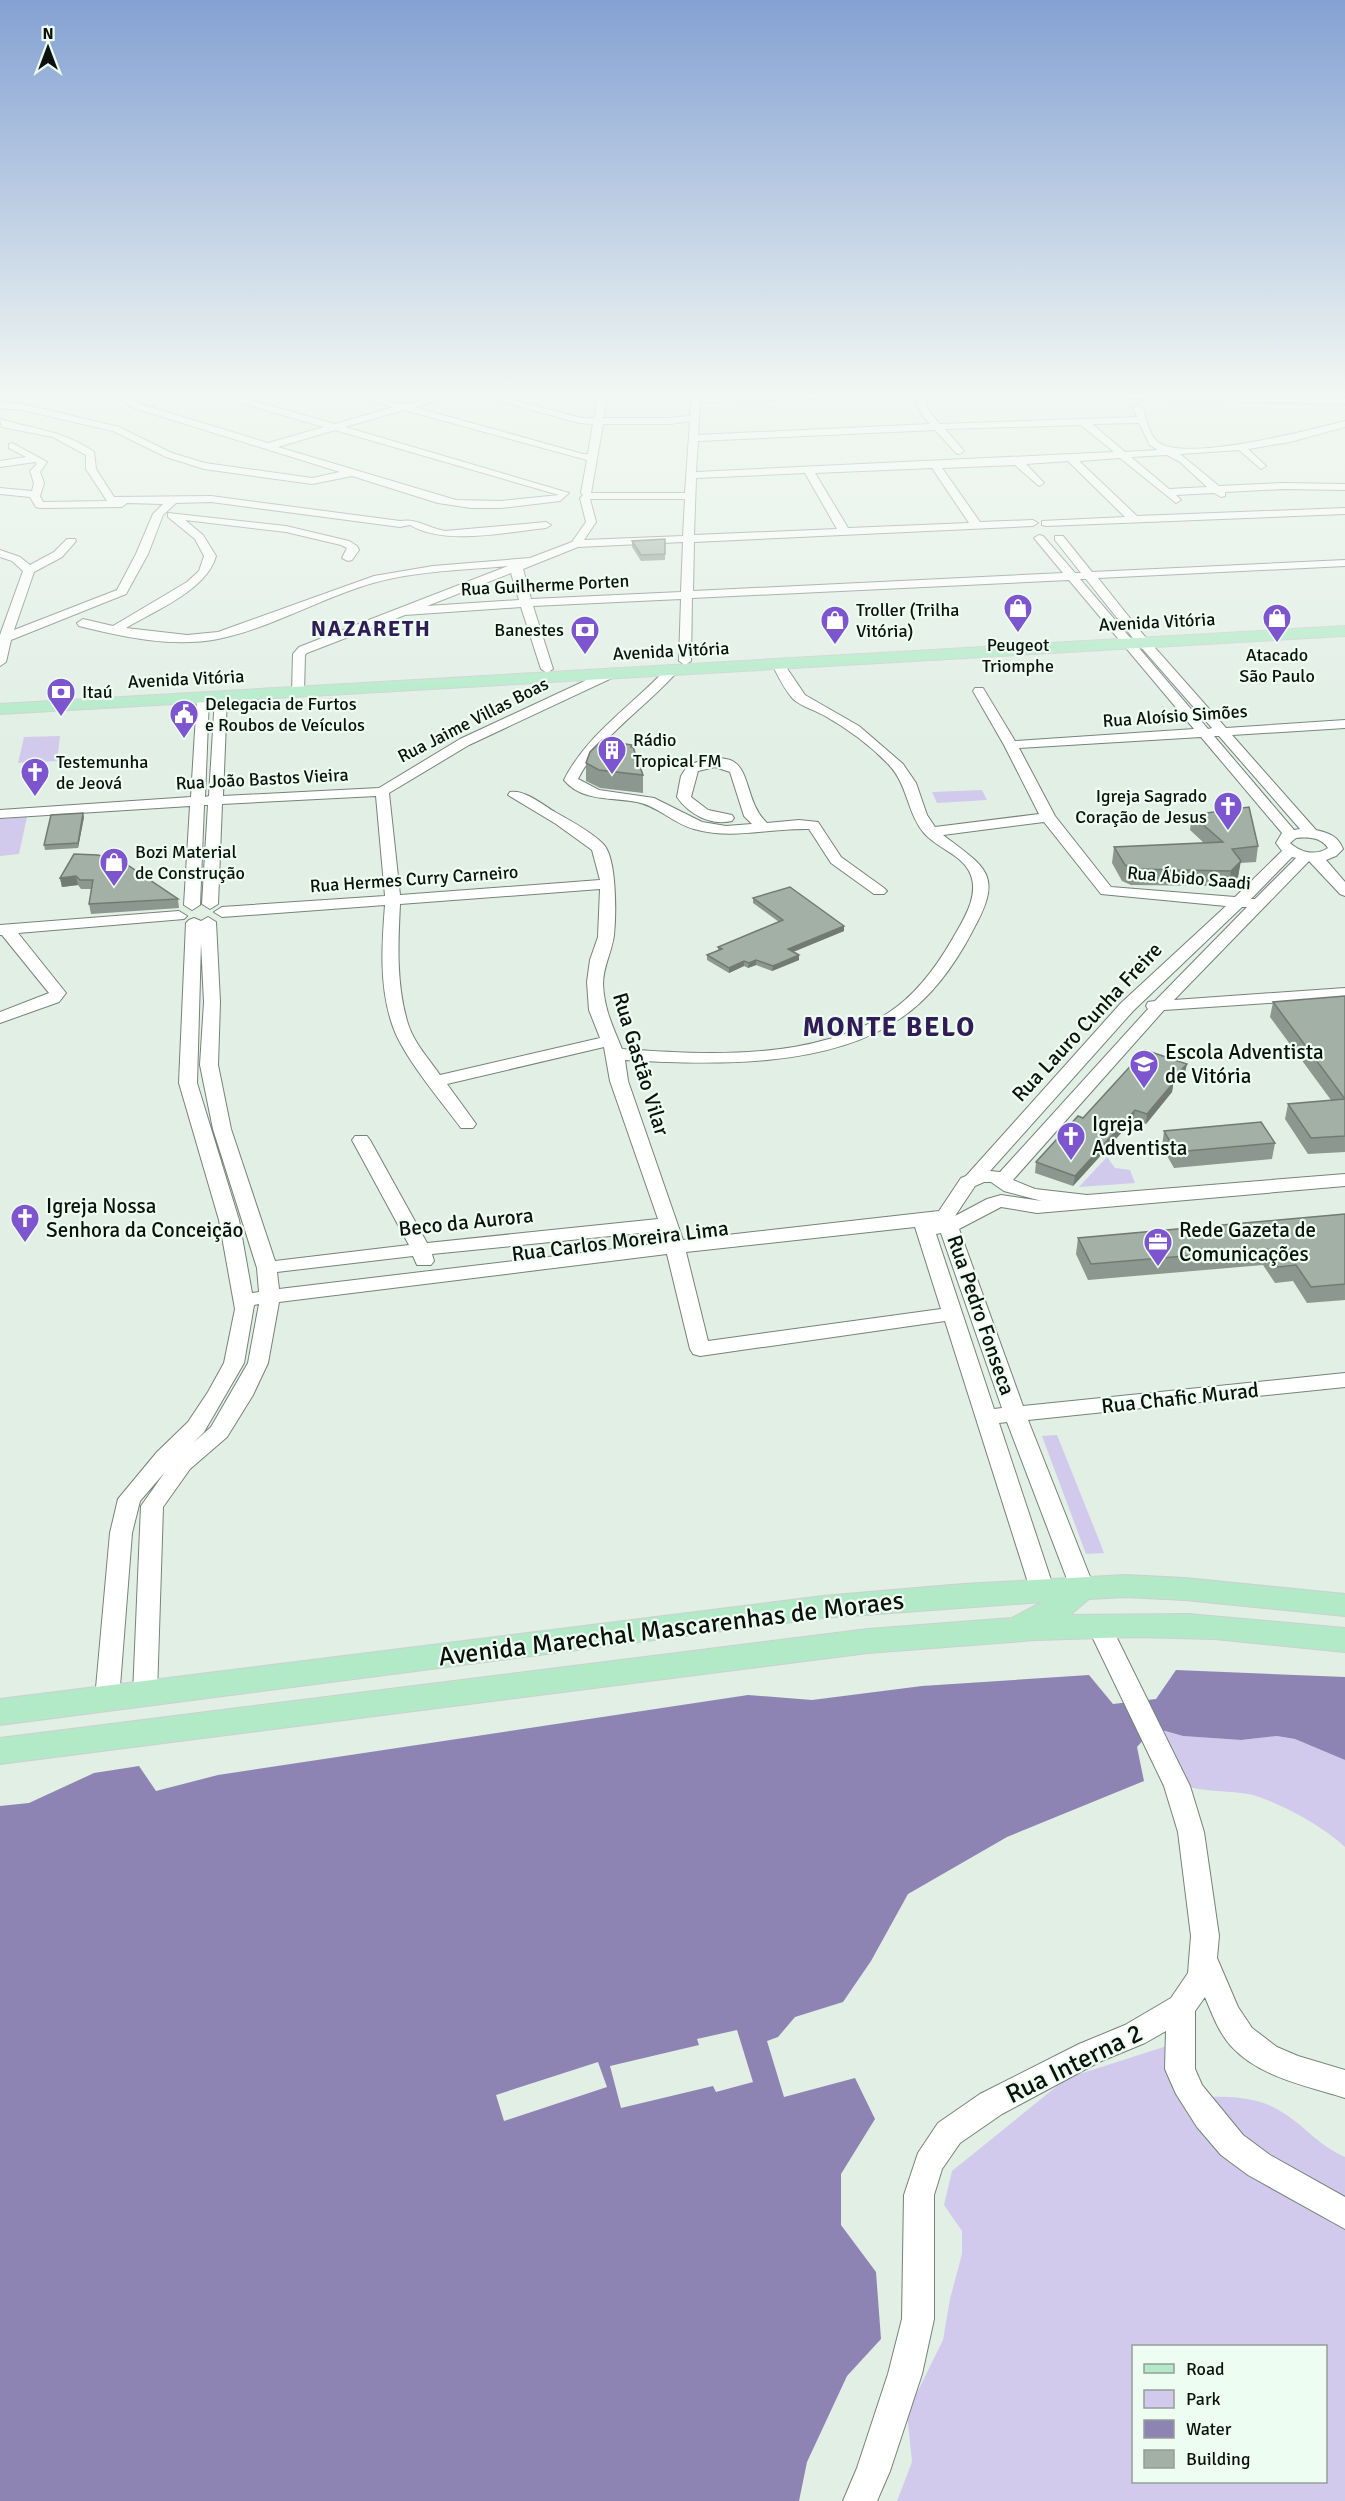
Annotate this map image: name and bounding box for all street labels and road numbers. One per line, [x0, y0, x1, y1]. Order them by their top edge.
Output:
street label: Rua Guilherme Porten [460, 570, 630, 600]
street label: Avenida Vitória [1098, 608, 1216, 636]
street label: Avenida Vitória [612, 637, 730, 665]
street label: Avenida Vitória [127, 665, 245, 693]
street label: Rua Jaime Villas Boas [394, 672, 552, 768]
street label: Rua Aloísio Simões [1102, 700, 1248, 732]
street label: Rua João Bastos Vieira [175, 763, 349, 795]
street label: Rua Hermes Curry Carneiro [309, 861, 519, 897]
street label: Rua Ábido Saadi [1126, 862, 1252, 894]
street label: Rua Lauro Cunha Freire [1006, 937, 1168, 1107]
street label: Rua Gastão Vilar [607, 989, 675, 1139]
street label: Beco da Aurora [397, 1202, 535, 1242]
street label: Rua Carlos Moreira Lima [510, 1215, 730, 1267]
street label: Rua Pedro Fonseca [941, 1231, 1021, 1399]
street label: Rua Chafic Murad [1100, 1377, 1260, 1419]
street label: Avenida Marechal Mascarenhas de Moraes [437, 1585, 906, 1673]
street label: Rua Interna 2 [1001, 2017, 1148, 2111]

